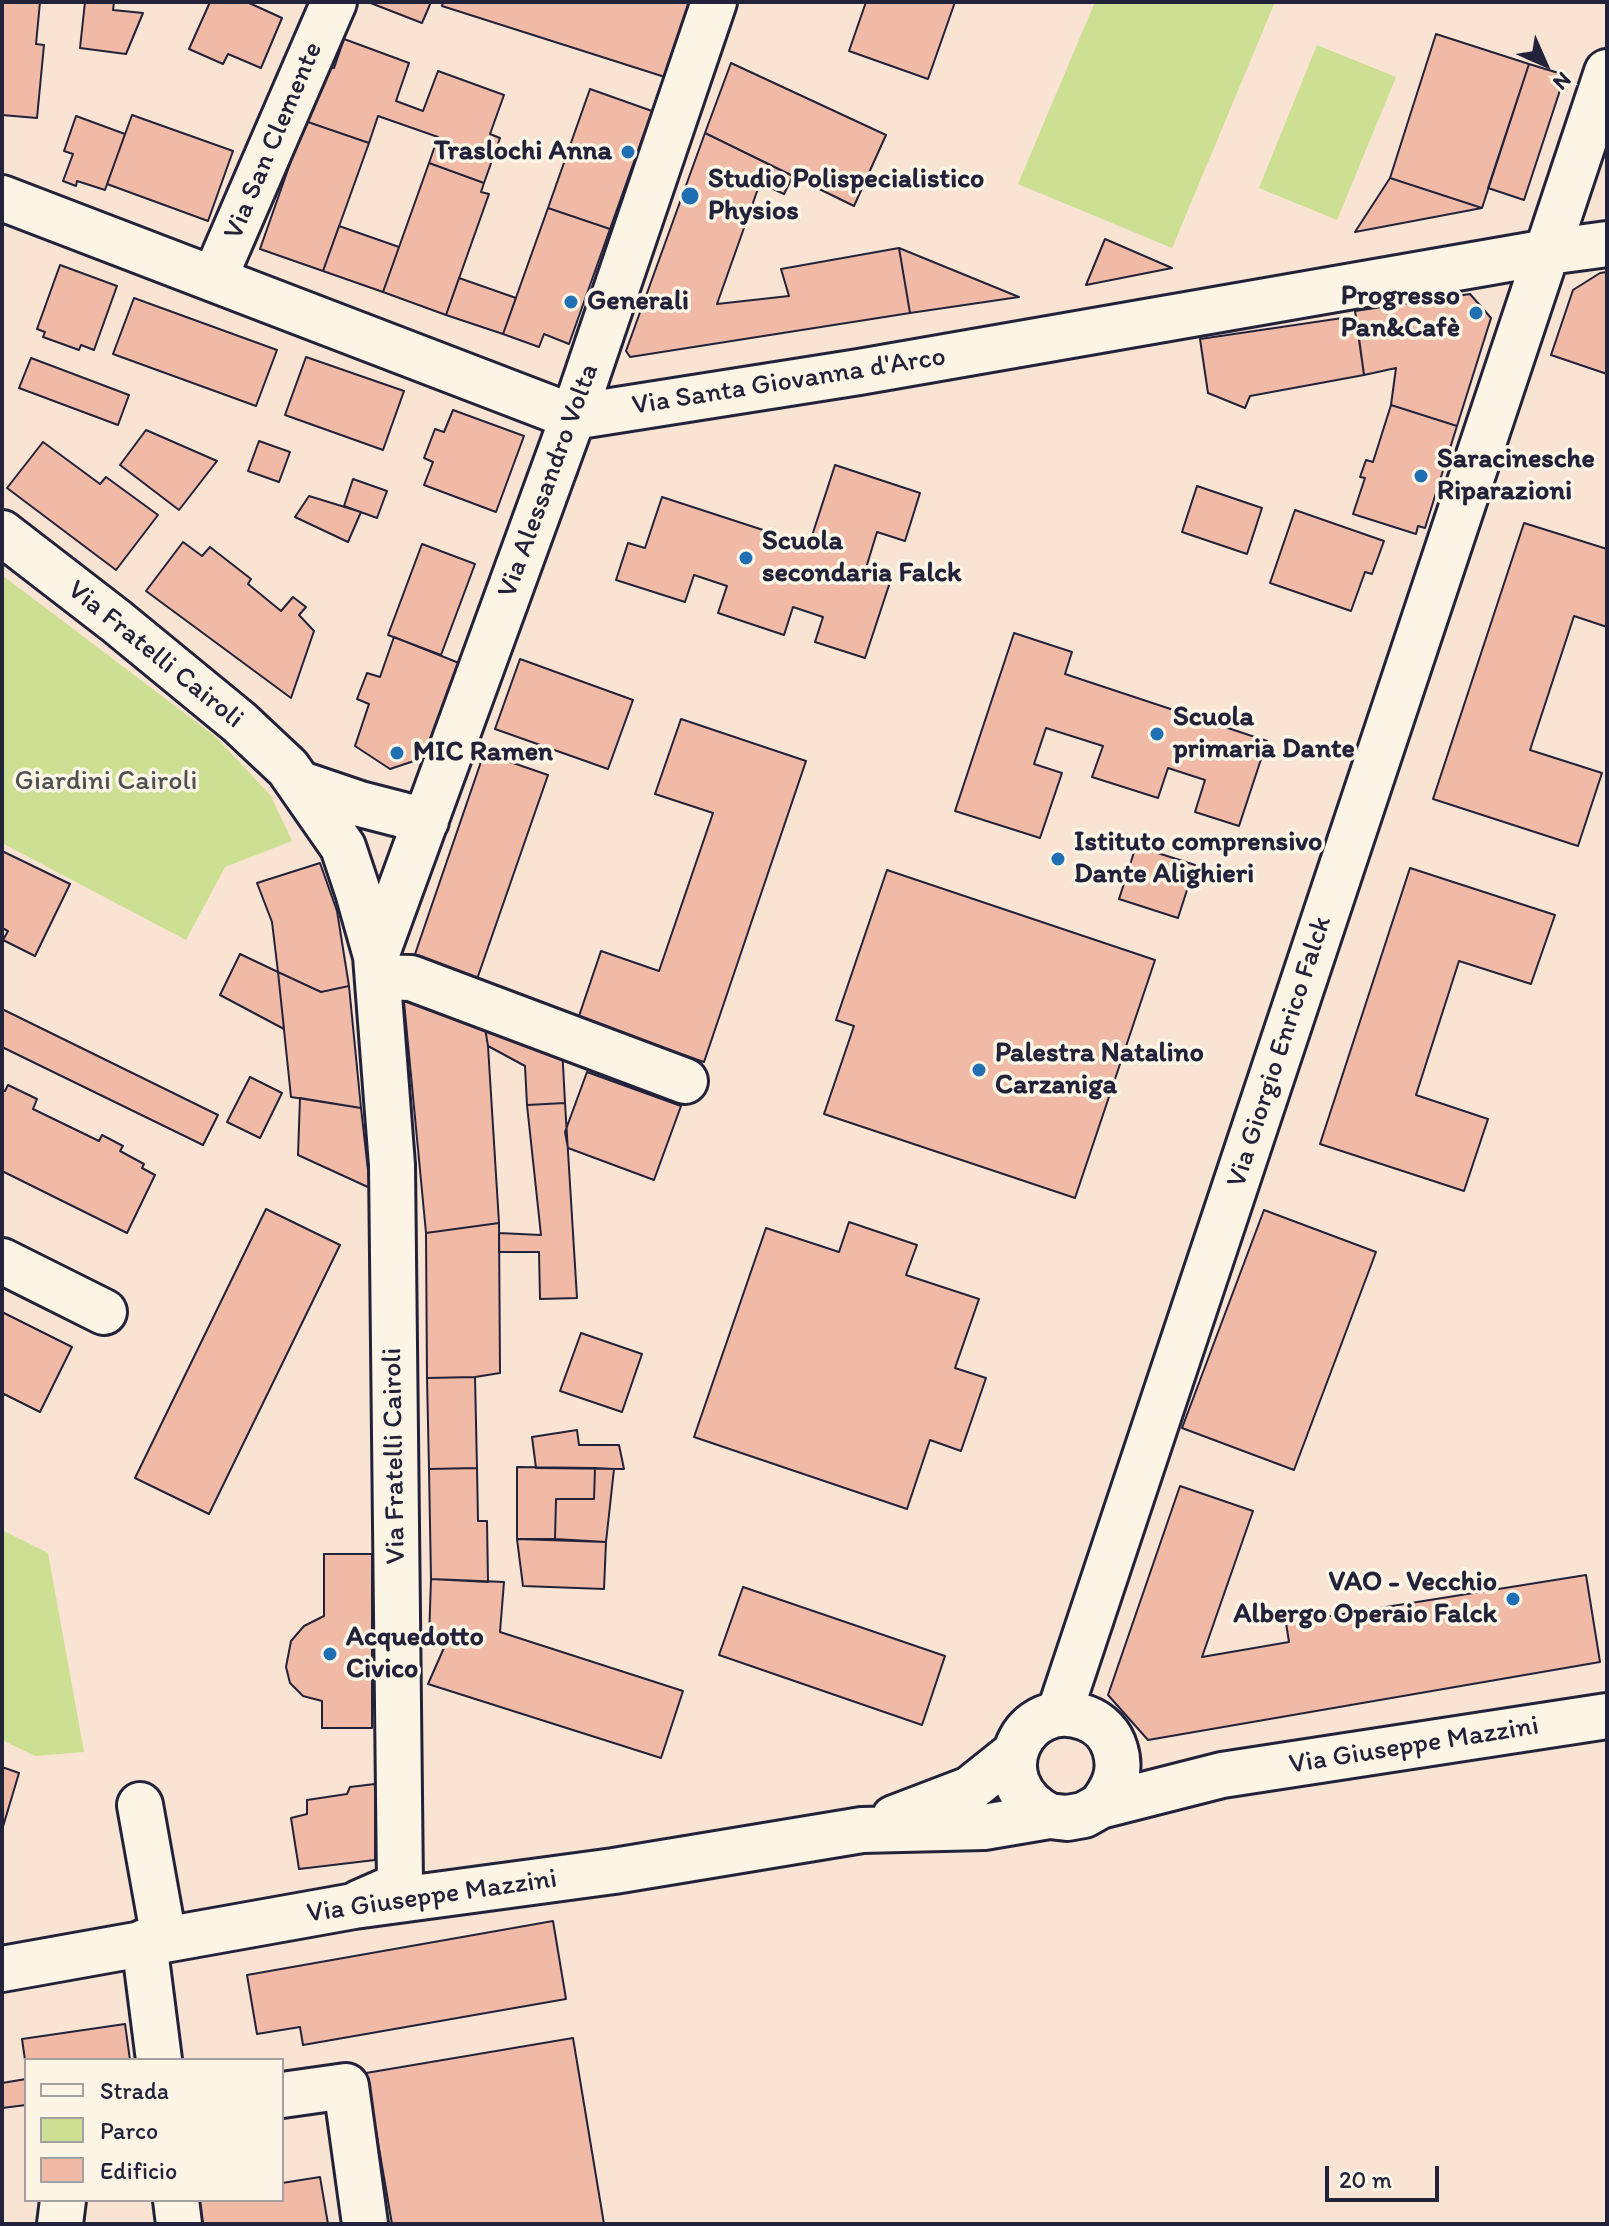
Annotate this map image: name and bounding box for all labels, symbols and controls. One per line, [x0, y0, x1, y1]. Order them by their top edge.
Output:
north arrow [1505, 24, 1585, 104]
street label: Via San Clemente [217, 37, 331, 245]
text: N [1548, 67, 1577, 96]
place label: Traslochi Anna [434, 135, 612, 169]
marker: Traslochi Anna [619, 143, 637, 161]
place label: Studio Polispecialistico Physios [708, 163, 984, 229]
marker: Studio Polispecialistico Physios [679, 185, 701, 207]
place label: Progresso Pan&Cafè [1341, 280, 1460, 346]
place label: Generali [587, 285, 689, 319]
marker: Generali [562, 293, 580, 311]
marker: Progresso Pan&Cafè [1467, 304, 1485, 322]
street label: Via Santa Giovanna d'Arco [630, 341, 948, 423]
street label: Via Alessandro Volta [491, 360, 607, 602]
place label: Saracinesche Riparazioni [1437, 443, 1595, 509]
marker: Saracinesche Riparazioni [1412, 467, 1430, 485]
place label: Scuola secondaria Falck [762, 525, 962, 591]
marker: Scuola secondaria Falck [737, 549, 755, 567]
street label: Via Fratelli Cairoli [60, 574, 250, 736]
place label: Scuola primaria Dante [1173, 701, 1355, 767]
marker: Scuola primaria Dante [1148, 725, 1166, 743]
place label: MIC Ramen [413, 736, 553, 770]
marker: MIC Ramen [388, 744, 406, 762]
park label: Giardini Cairoli [14, 765, 198, 799]
place label: Istituto comprensivo Dante Alighieri [1074, 826, 1322, 892]
marker: Istituto comprensivo Dante Alighieri [1049, 850, 1067, 868]
street label: Via Giorgio Enrico Falck [1220, 912, 1340, 1192]
place label: Palestra Natalino Carzaniga [995, 1037, 1204, 1103]
marker: Palestra Natalino Carzaniga [970, 1061, 988, 1079]
street label: Via Fratelli Cairoli [376, 1347, 414, 1565]
place label: VAO - Vecchio Albergo Operaio Falck [1234, 1566, 1497, 1632]
marker: VAO - Vecchio Albergo Operaio Falck [1504, 1590, 1522, 1608]
place label: Acquedotto Civico [346, 1621, 484, 1687]
marker: Acquedotto Civico [321, 1645, 339, 1663]
street label: Via Giuseppe Mazzini [1287, 1710, 1541, 1782]
street label: Via Giuseppe Mazzini [305, 1863, 559, 1931]
legend [24, 2058, 284, 2202]
text: Strada [100, 2076, 169, 2105]
text: Parco [100, 2116, 158, 2145]
scale bar [1329, 2150, 1443, 2200]
text: Edificio [100, 2156, 177, 2185]
text: 20 m [1339, 2165, 1392, 2194]

